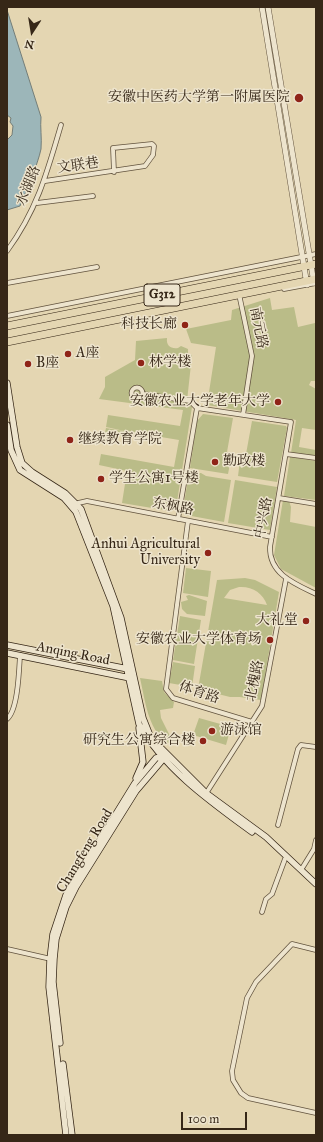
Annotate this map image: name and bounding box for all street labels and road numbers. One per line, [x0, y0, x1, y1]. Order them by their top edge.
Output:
street label: 文联巷 [56, 155, 100, 177]
street label: 水湖路 [13, 163, 45, 209]
road number: G312 [144, 284, 180, 306]
street label: 南元路 [246, 306, 270, 350]
street label: 东枫路 [151, 495, 195, 519]
street label: 中兴路 [252, 496, 276, 540]
street label: Anqing Road [35, 639, 111, 669]
street label: 北槐路 [242, 659, 268, 703]
street label: 体育路 [176, 678, 222, 708]
street label: Changfeng Road [53, 806, 117, 896]

